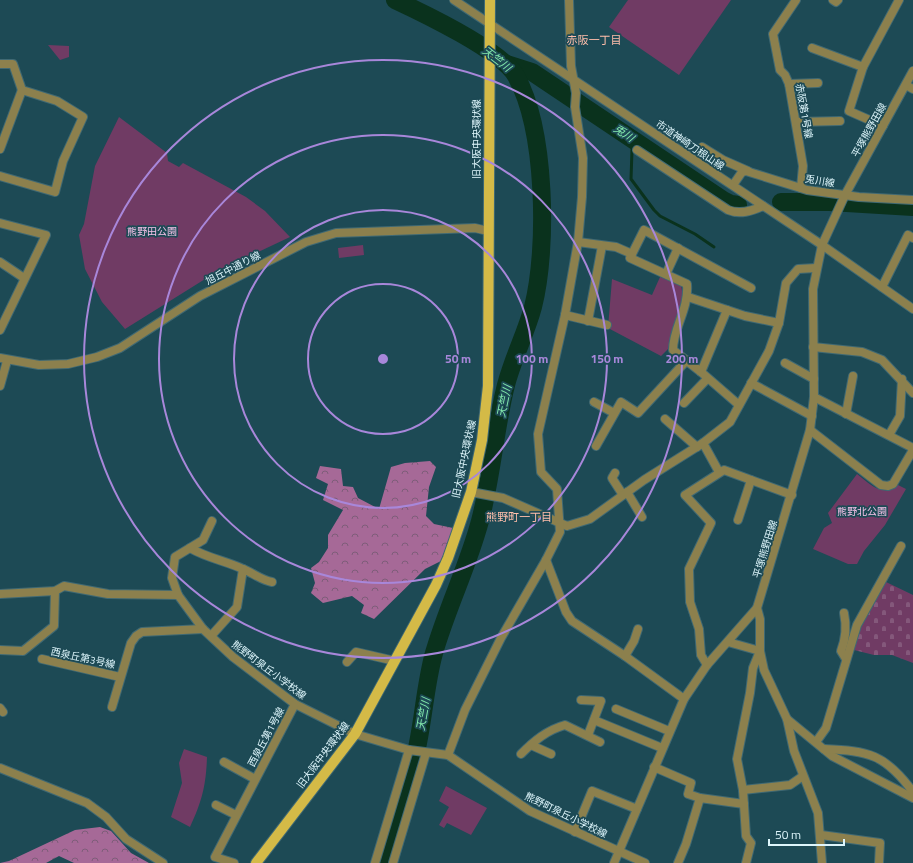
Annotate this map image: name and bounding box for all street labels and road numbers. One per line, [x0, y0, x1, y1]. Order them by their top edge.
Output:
street label: 赤阪第1号線 [792, 82, 816, 140]
street label: 旧大阪中央環状線 [469, 99, 484, 179]
street label: 平塚熊野田線 [848, 100, 890, 160]
street label: 市道神崎刀根山線 [653, 116, 727, 174]
street label: 兎川線 [804, 171, 836, 191]
street label: 旭丘中通り線 [203, 248, 263, 288]
street label: 旧大阪中央環状線 [448, 418, 480, 500]
street label: 平塚熊野田線 [749, 518, 781, 580]
street label: 熊野町泉丘小学校線 [229, 637, 309, 703]
street label: 西泉丘第3号線 [49, 644, 117, 672]
street label: 西泉丘第1号線 [244, 705, 288, 769]
street label: 旧大阪中央環状線 [293, 719, 353, 791]
street label: 熊野町泉丘小学校線 [522, 789, 610, 841]

